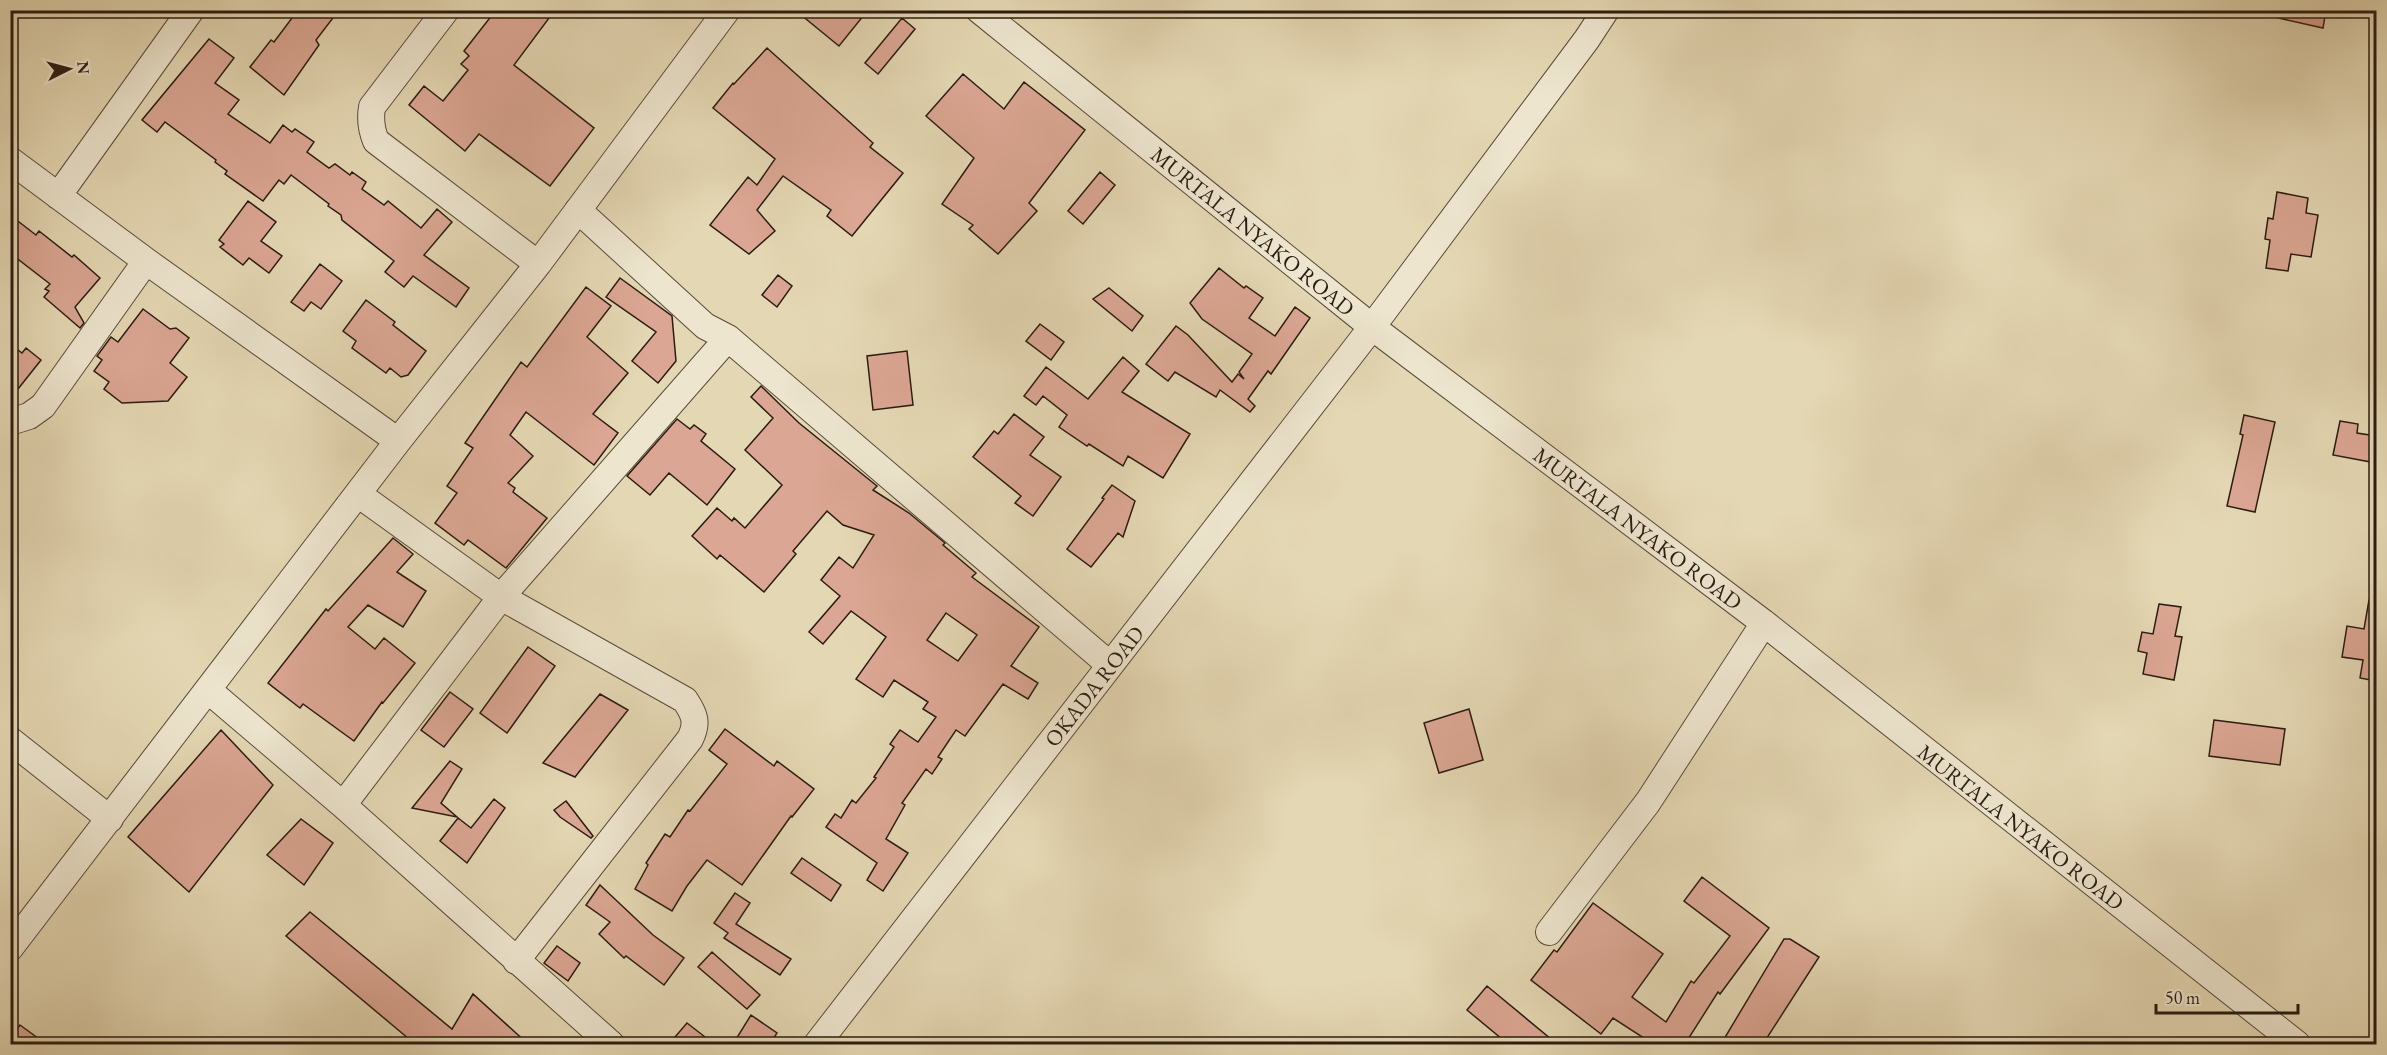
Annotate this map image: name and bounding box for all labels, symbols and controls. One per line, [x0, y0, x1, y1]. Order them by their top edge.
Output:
north arrow [39, 39, 99, 99]
text: N [72, 60, 95, 75]
street label: MURTALA NYAKO ROAD [1145, 140, 1361, 323]
street label: MURTALA NYAKO ROAD [1527, 440, 1748, 616]
street label: OKADA ROAD [1038, 620, 1151, 753]
street label: MURTALA NYAKO ROAD [1912, 738, 2130, 917]
scale bar [2156, 977, 2298, 1015]
text: 50 m [2165, 986, 2200, 1009]

